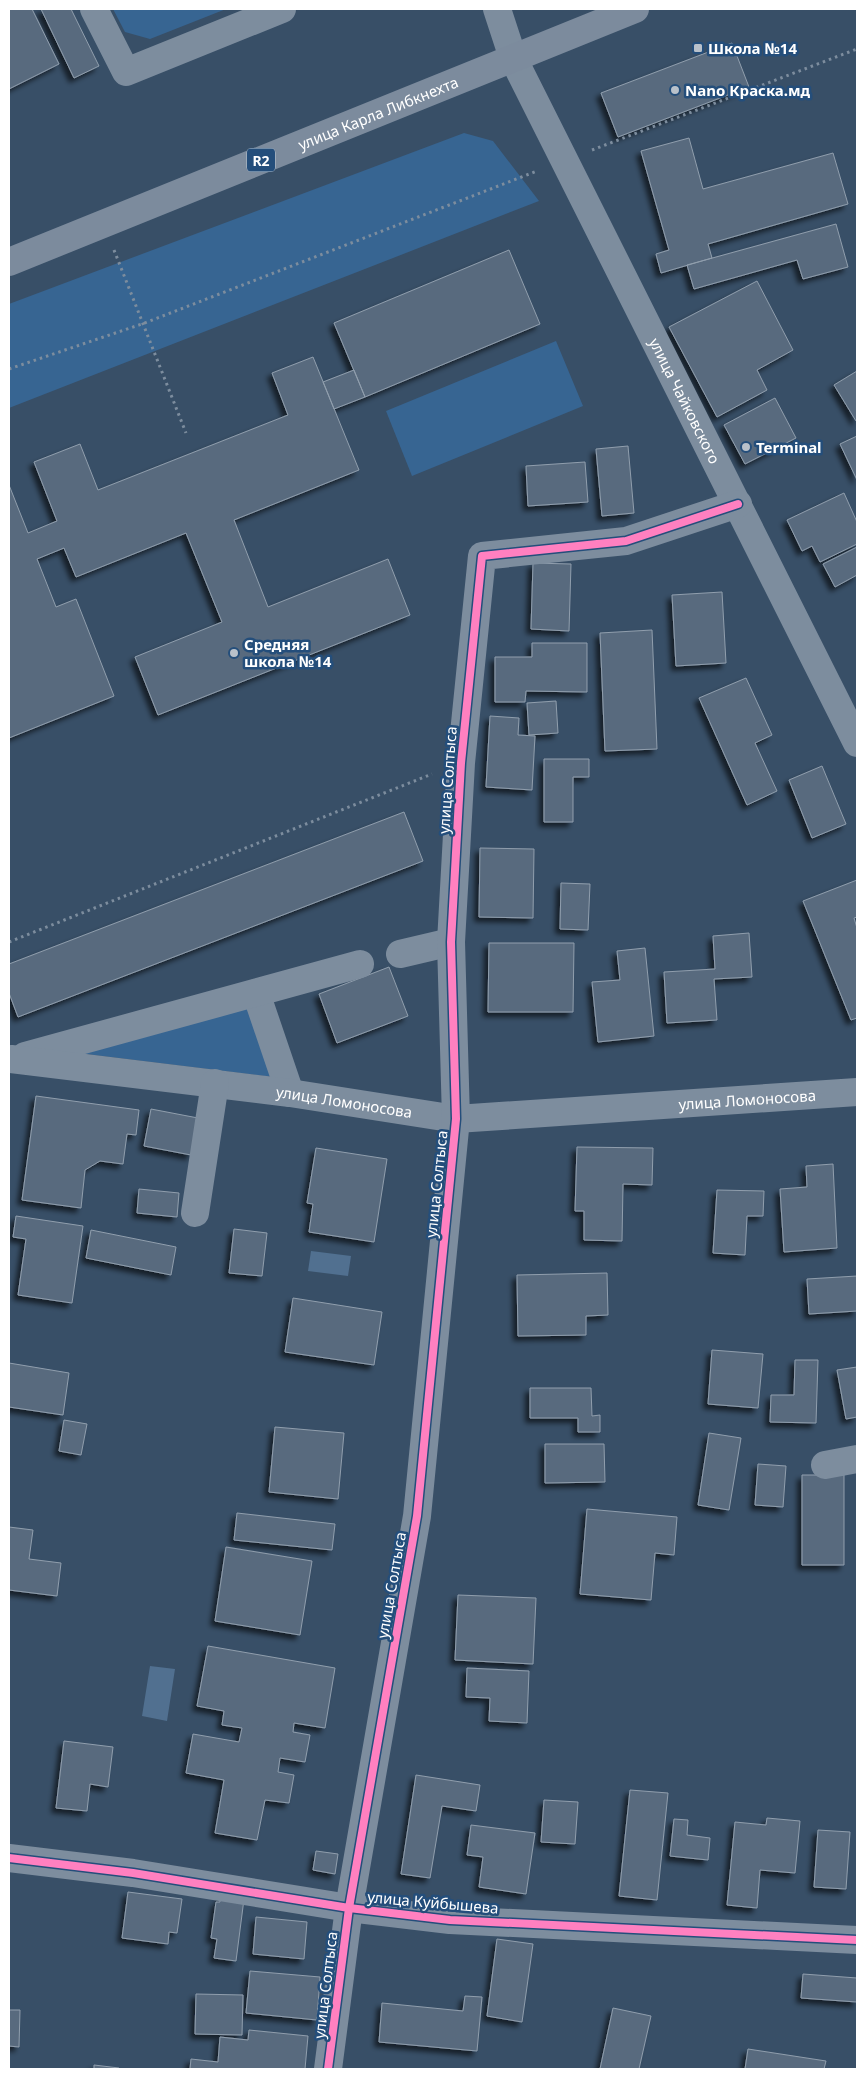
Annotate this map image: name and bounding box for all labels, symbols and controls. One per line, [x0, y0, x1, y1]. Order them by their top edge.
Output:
place label: Школа №14 [708, 38, 797, 58]
marker: Школа №14 [692, 42, 704, 54]
street label: улица Карла Либкнехта [295, 72, 461, 154]
place label: Nano Краска.мд [685, 80, 811, 100]
marker: Nano Краска.мд [669, 84, 681, 96]
road number: R2 [247, 148, 275, 172]
street label: улица Чайковского [645, 334, 725, 467]
place label: Terminal [756, 437, 822, 457]
marker: Terminal [740, 441, 752, 453]
place label: Средняя школа №14 [244, 634, 332, 671]
marker: Средняя школа №14 [228, 647, 240, 659]
street label: улица Солтыса [433, 726, 461, 834]
street label: улица Ломоносова [275, 1081, 414, 1122]
street label: улица Ломоносова [678, 1085, 816, 1114]
street label: улица Солтыса [420, 1129, 452, 1239]
street label: улица Солтыса [372, 1530, 410, 1640]
street label: улица Куйбышева [367, 1886, 499, 1918]
street label: улица Солтыса [309, 1930, 341, 2040]

